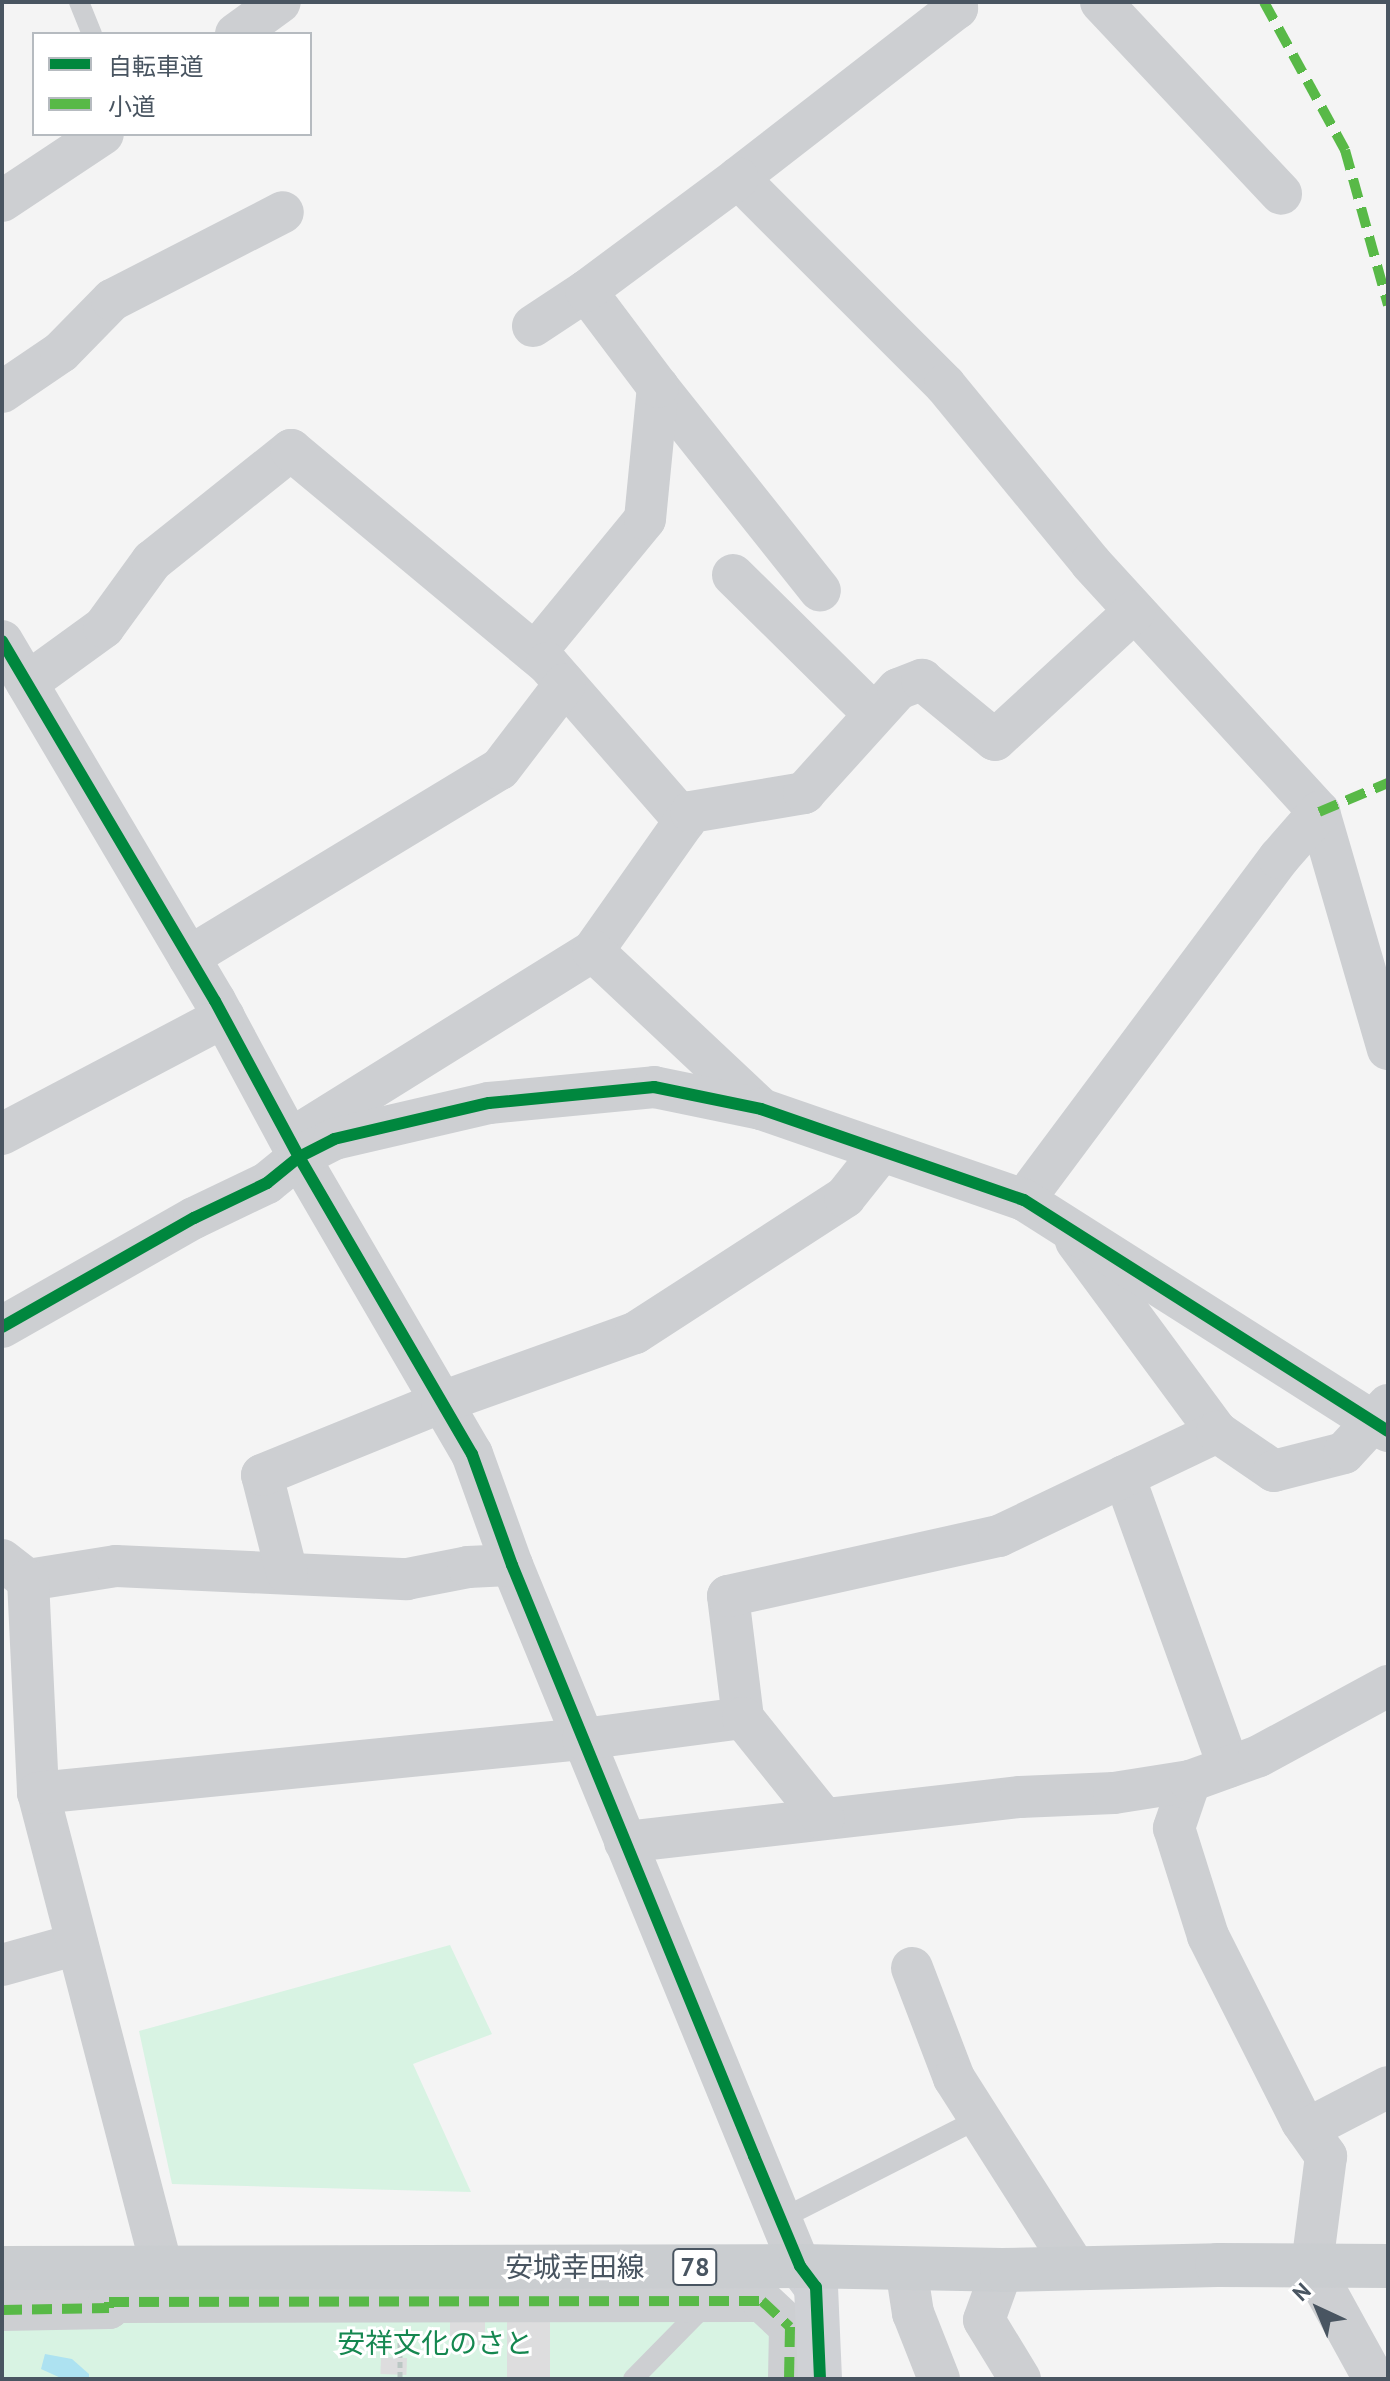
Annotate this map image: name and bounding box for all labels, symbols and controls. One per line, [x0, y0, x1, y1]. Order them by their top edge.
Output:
legend [32, 32, 312, 136]
text: 自転車道 [108, 51, 204, 82]
text: 小道 [108, 91, 156, 122]
road number: 78 [671, 2245, 719, 2289]
street label: 安城幸田線 [505, 2250, 645, 2284]
north arrow [1278, 2269, 1358, 2349]
text: N [1286, 2277, 1316, 2307]
park label: 安祥文化のさと [337, 2326, 533, 2360]

